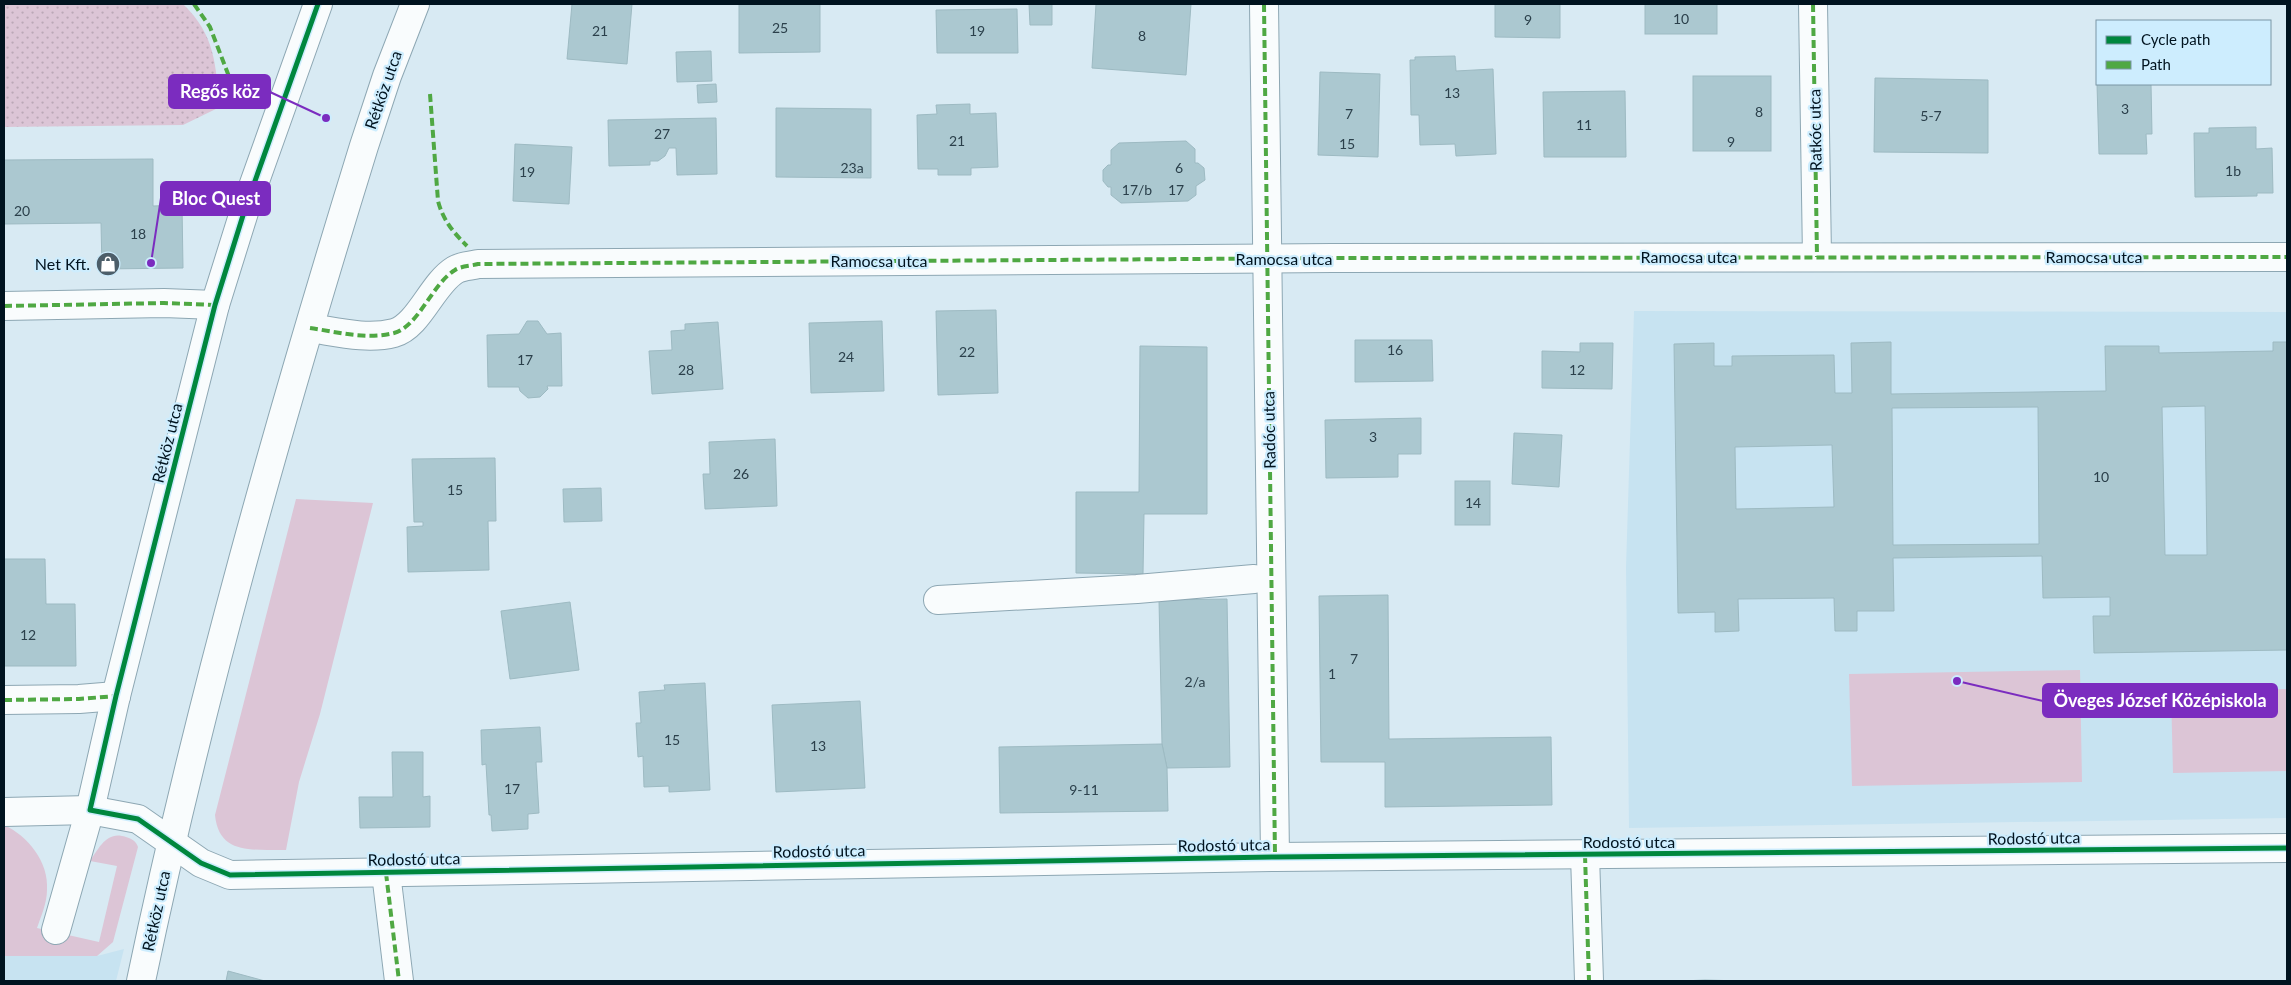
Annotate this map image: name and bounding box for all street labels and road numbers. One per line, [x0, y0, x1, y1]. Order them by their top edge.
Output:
street label: Rétköz utca [360, 48, 405, 132]
street label: Ratkóc utca [1804, 89, 1825, 171]
street label: Ramocsa utca [1641, 247, 1737, 266]
street label: Ramocsa utca [2046, 247, 2142, 266]
street label: Ramocsa utca [1236, 249, 1332, 268]
street label: Ramocsa utca [831, 251, 927, 270]
street label: Radóc utca [1258, 391, 1279, 469]
street label: Rétköz utca [147, 401, 186, 485]
street label: Rodostó utca [1988, 827, 2080, 848]
street label: Rodostó utca [1583, 832, 1675, 851]
street label: Rodostó utca [1178, 834, 1270, 855]
street label: Rodostó utca [773, 840, 865, 861]
street label: Rodostó utca [368, 848, 460, 869]
street label: Rétköz utca [138, 869, 173, 953]

